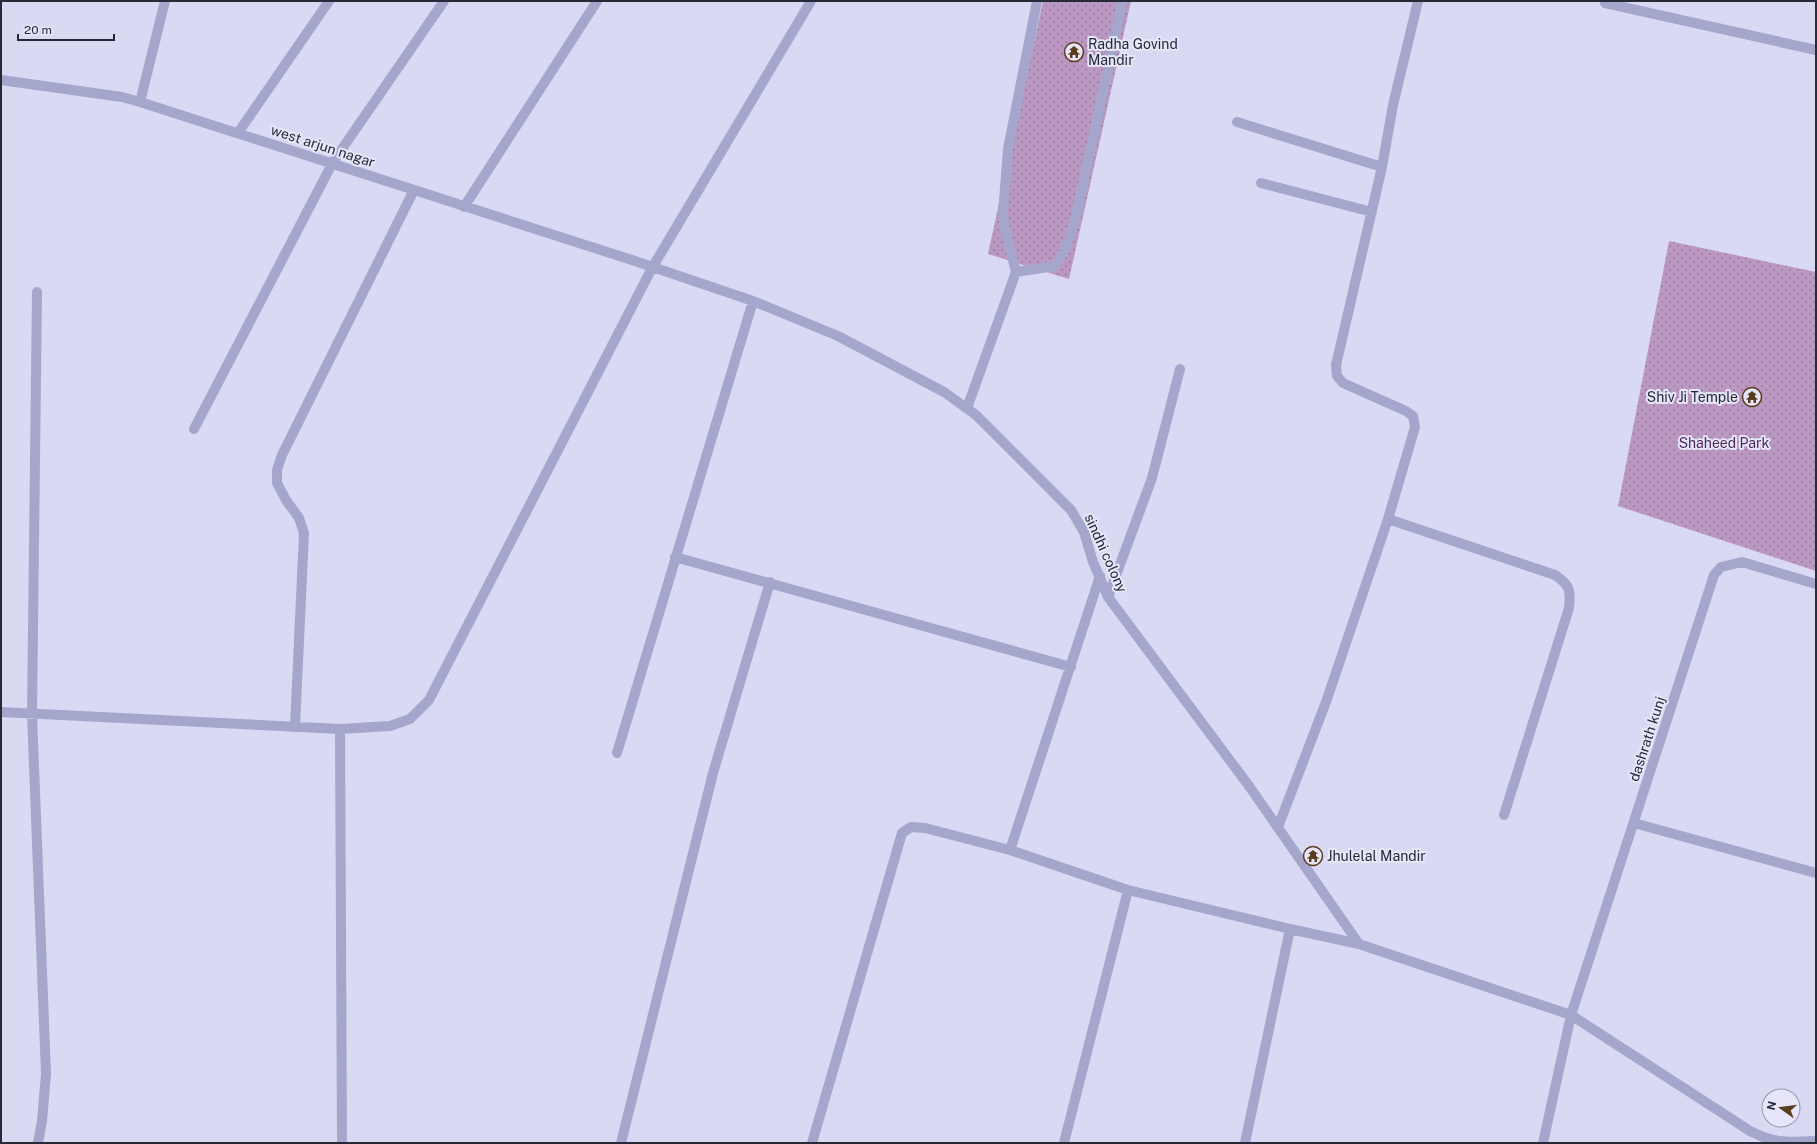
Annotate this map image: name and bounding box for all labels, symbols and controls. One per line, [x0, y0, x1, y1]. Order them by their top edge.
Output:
scale bar [18, 16, 114, 42]
text: 20 m [24, 23, 52, 37]
place label: Radha Govind Mandir [1088, 36, 1178, 68]
temple icon: Radha Govind Mandir [1063, 41, 1085, 63]
street label: west arjun nagar [269, 122, 377, 170]
temple icon: Shiv Ji Temple [1741, 386, 1763, 408]
place label: Shiv Ji Temple [1647, 389, 1738, 405]
park label: Shaheed Park [1679, 435, 1769, 451]
street label: sindhi colony [1081, 511, 1131, 595]
street label: dashrath kunj [1626, 694, 1668, 784]
temple icon: Jhulelal Mandir [1302, 845, 1324, 867]
place label: Jhulelal Mandir [1327, 848, 1426, 864]
north arrow [1761, 1088, 1801, 1128]
text: N [1764, 1100, 1778, 1111]

